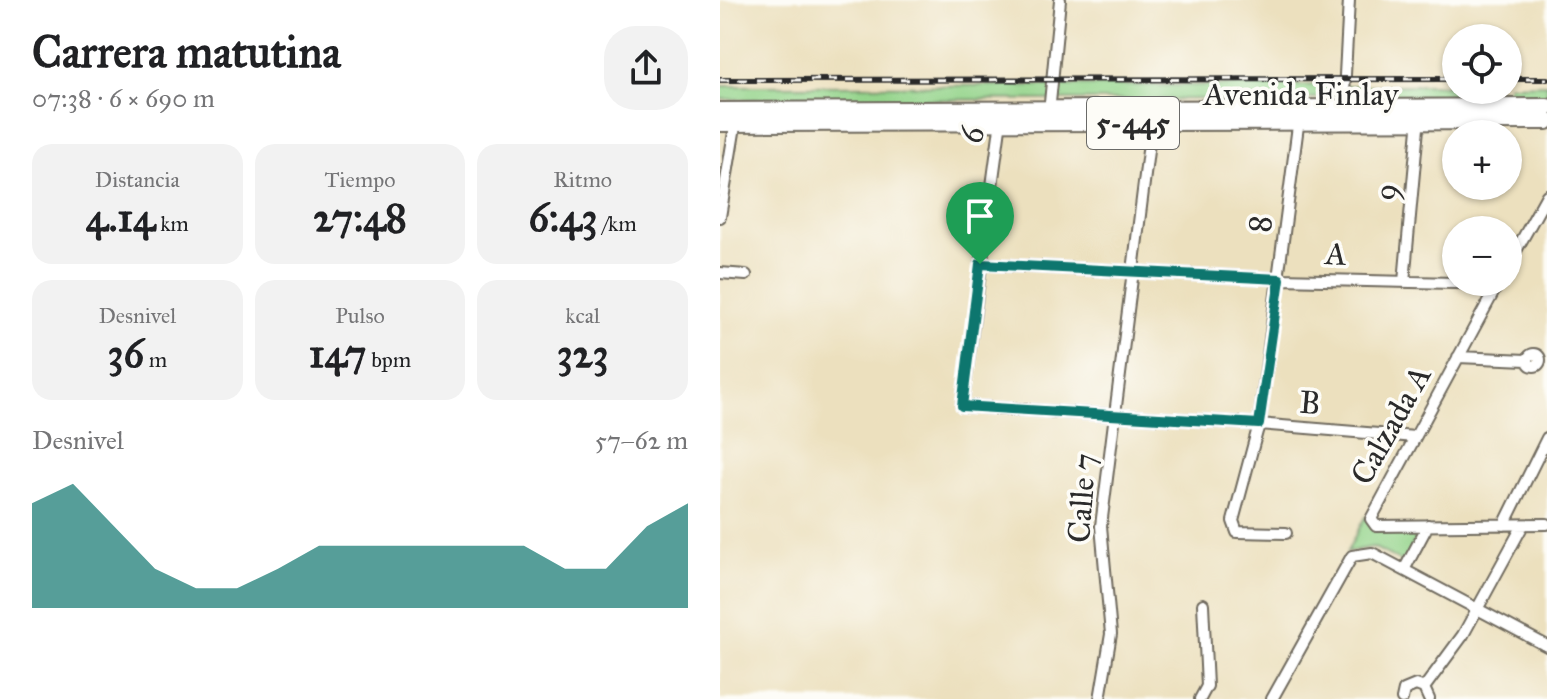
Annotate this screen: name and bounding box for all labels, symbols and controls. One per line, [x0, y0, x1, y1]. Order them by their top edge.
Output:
map controls [1442, 24, 1522, 296]
button: locate [1442, 24, 1522, 104]
text: Carrera matutina [32, 25, 341, 79]
button: share [604, 26, 688, 110]
street label: Avenida Finlay [1202, 75, 1399, 114]
text: 07:38 · 6 × 690 m [32, 82, 215, 114]
road number: 5-445 [1087, 97, 1179, 149]
button: + [1442, 120, 1522, 200]
street label: 6 [951, 122, 993, 146]
text: Distancia [95, 166, 180, 193]
text: Tiempo [325, 166, 395, 193]
text: Ritmo [553, 166, 612, 193]
pin [946, 182, 1014, 264]
street label: 9 [1366, 182, 1406, 202]
text: 4.14 [86, 193, 155, 242]
text: 27:48 [313, 193, 407, 242]
text: 6:43 [529, 193, 597, 242]
icon: arrive [958, 194, 1002, 238]
text: km [155, 210, 189, 237]
text: /km [597, 210, 637, 237]
street label: 8 [1240, 213, 1280, 235]
button: − [1442, 216, 1522, 296]
street label: A [1323, 234, 1348, 274]
text: Desnivel [99, 302, 176, 329]
text: Pulso [335, 302, 385, 329]
text: kcal [565, 302, 600, 329]
text: 36 [107, 329, 144, 378]
text: 147 [309, 329, 366, 378]
text: 323 [557, 329, 609, 378]
text: m [144, 346, 167, 373]
text: bpm [366, 346, 411, 373]
street label: Calzada A [1342, 358, 1440, 491]
street label: B [1298, 383, 1322, 423]
text: Desnivel [32, 424, 124, 456]
text: 57–62 m [595, 424, 688, 456]
street label: Calle 7 [1059, 452, 1105, 544]

